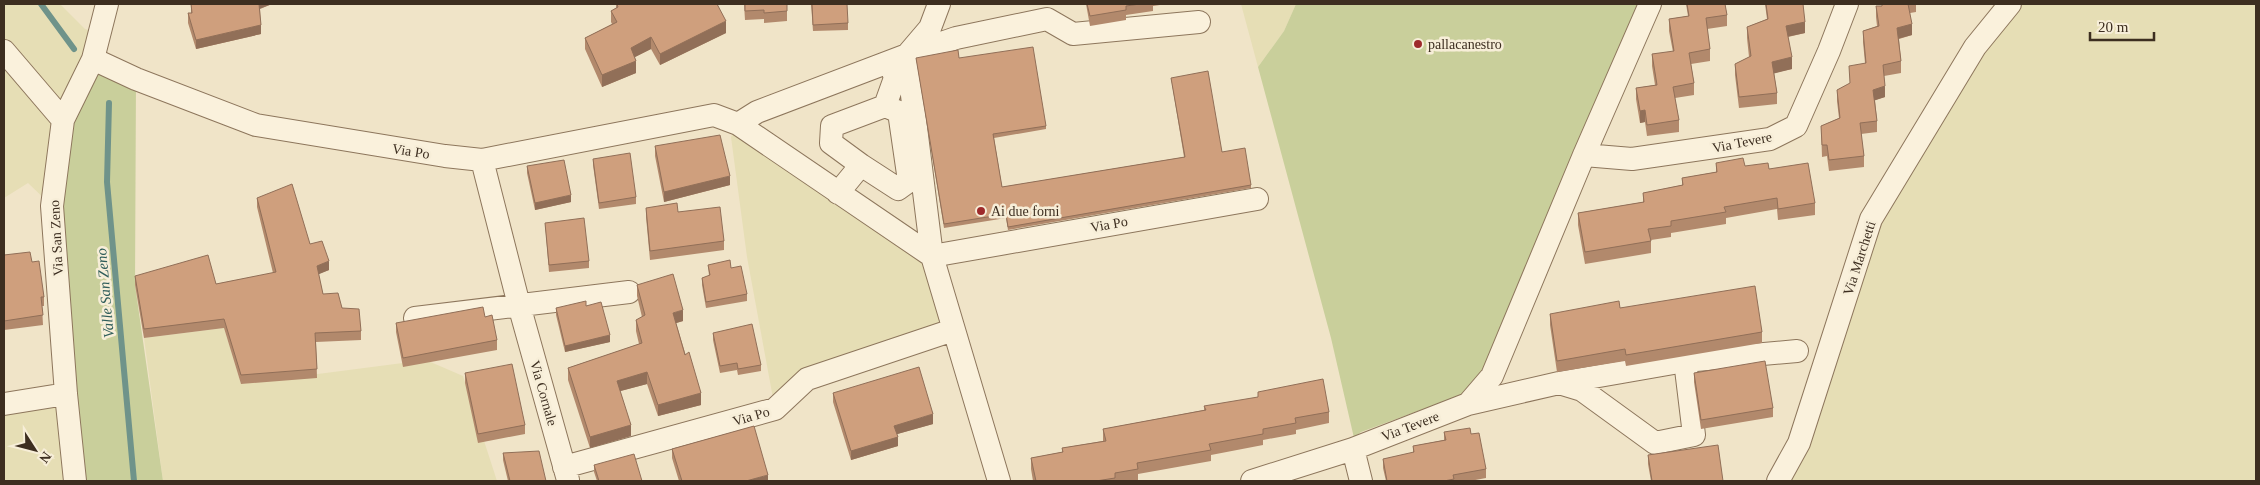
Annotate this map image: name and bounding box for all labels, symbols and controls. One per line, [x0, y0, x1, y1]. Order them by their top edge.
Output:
scale bar [2090, 10, 2154, 42]
text: 20 m [2098, 19, 2129, 35]
place label: pallacanestro [1428, 37, 1502, 52]
marker: pallacanestro [1412, 38, 1424, 50]
street label: Via Tevere [1711, 129, 1773, 156]
street label: Via Po [391, 141, 431, 162]
street label: Via San Zeno [47, 200, 66, 276]
place label: Ai due forni [991, 204, 1060, 219]
marker: Ai due forni [975, 205, 987, 217]
street label: Via Po [1089, 214, 1129, 235]
street label: Via Marchetti [1840, 219, 1879, 297]
water label: Valle San Zeno [93, 247, 117, 339]
street label: Via Cornale [527, 359, 560, 428]
street label: Via Po [731, 404, 771, 429]
street label: Via Tevere [1379, 409, 1441, 444]
north arrow [10, 425, 60, 475]
text: N [36, 449, 54, 466]

